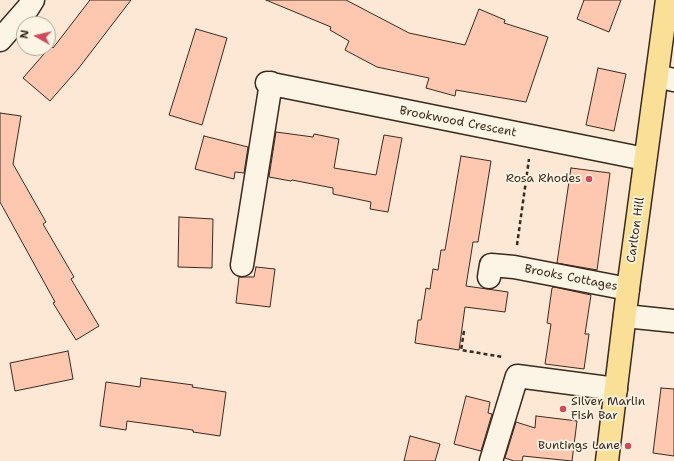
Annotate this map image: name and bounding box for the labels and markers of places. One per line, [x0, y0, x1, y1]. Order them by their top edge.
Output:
place label: Rosa Rhodes [506, 172, 581, 186]
marker: Rosa Rhodes [584, 174, 594, 184]
place label: Silver Marlin Fish Bar [571, 395, 645, 423]
marker: Silver Marlin Fish Bar [558, 404, 568, 414]
place label: Buntings Lane [538, 439, 620, 453]
marker: Buntings Lane [623, 441, 633, 451]

